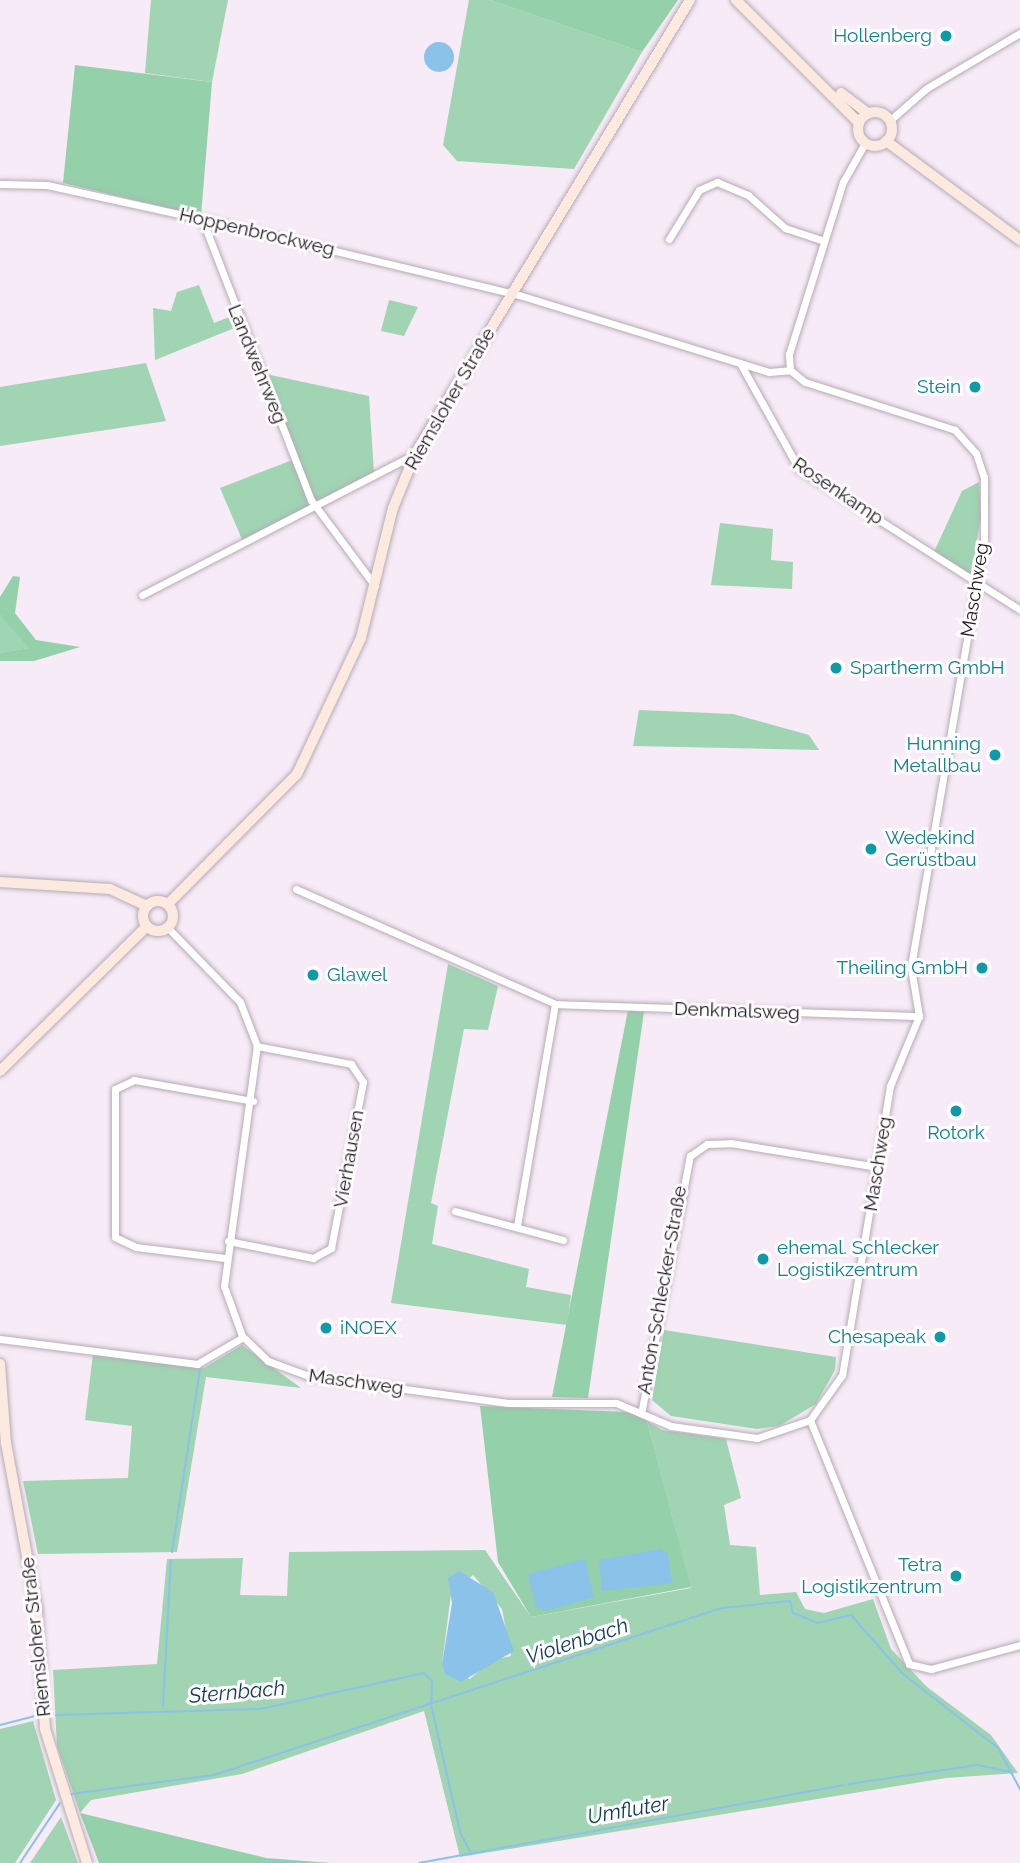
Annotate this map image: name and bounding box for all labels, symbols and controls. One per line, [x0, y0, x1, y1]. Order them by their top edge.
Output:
place label: Hollenberg [833, 25, 932, 47]
marker: Hollenberg [938, 28, 954, 44]
street label: Hoppenbrockweg [177, 203, 337, 261]
street label: Landwehrweg [223, 301, 291, 427]
street label: Riemsloher Straße [400, 324, 500, 474]
place label: Stein [917, 376, 961, 398]
marker: Stein [967, 379, 983, 395]
street label: Rosenkamp [788, 452, 888, 530]
street label: Maschweg [956, 541, 994, 639]
place label: Spartherm GmbH [850, 657, 1005, 679]
marker: Spartherm GmbH [828, 660, 844, 676]
place label: Hunning Metallbau [893, 733, 981, 777]
marker: Hunning Metallbau [987, 747, 1003, 763]
place label: Wedekind Gerüstbau [885, 827, 977, 871]
marker: Wedekind Gerüstbau [863, 841, 879, 857]
place label: Theiling GmbH [836, 957, 968, 979]
marker: Theiling GmbH [974, 960, 990, 976]
place label: Glawel [327, 964, 387, 986]
marker: Glawel [305, 967, 321, 983]
street label: Denkmalsweg [674, 997, 800, 1025]
marker: Rotork [948, 1103, 964, 1119]
street label: Vierhausen [329, 1108, 369, 1210]
street label: Maschweg [859, 1115, 897, 1213]
place label: Rotork [927, 1122, 985, 1144]
street label: Anton-Schlecker-Straße [632, 1184, 692, 1396]
place label: ehemal. Schlecker Logistikzentrum [777, 1237, 939, 1281]
marker: ehemal. Schlecker Logistikzentrum [755, 1251, 771, 1267]
place label: iNOEX [340, 1317, 397, 1339]
marker: iNOEX [318, 1320, 334, 1336]
place label: Chesapeak [828, 1326, 926, 1348]
marker: Chesapeak [932, 1329, 948, 1345]
street label: Maschweg [307, 1364, 405, 1400]
place label: Tetra Logistikzentrum [801, 1554, 942, 1598]
street label: Riemsloher Straße [16, 1556, 56, 1718]
marker: Tetra Logistikzentrum [948, 1568, 964, 1584]
water label: Violenbach [523, 1613, 631, 1669]
water label: Sternbach [188, 1675, 286, 1709]
water label: Umfluter [585, 1790, 671, 1830]

